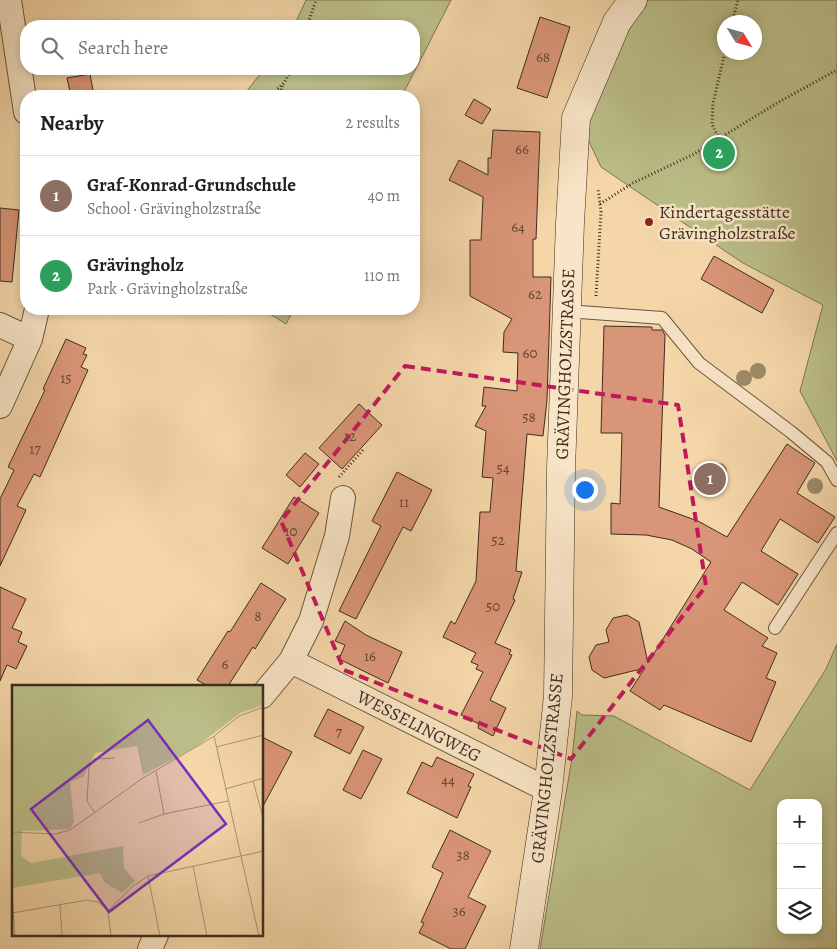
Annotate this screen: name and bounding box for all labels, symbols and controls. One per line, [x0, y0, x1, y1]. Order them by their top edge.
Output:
north arrow [717, 15, 762, 60]
search box [20, 20, 420, 75]
icon: search [38, 34, 66, 62]
text: Search here [78, 35, 168, 61]
house number: 68 [536, 47, 550, 67]
text: Nearby [40, 109, 103, 137]
text: 2 results [345, 112, 400, 134]
pin: 2 [703, 134, 735, 172]
house number: 66 [515, 139, 529, 159]
text: Graf-Konrad-Grundschule [87, 172, 296, 198]
text: 1 [53, 185, 59, 207]
text: 40 m [368, 185, 400, 207]
text: School · Grävingholzstraße [87, 198, 261, 220]
place label: Kindertagesstätte Grävingholzstraße [659, 200, 796, 245]
marker: Kindertagesstätte Grävingholzstraße [643, 216, 655, 228]
house number: 64 [511, 217, 525, 237]
text: Grävingholz [87, 252, 184, 278]
text: 2 [52, 265, 60, 287]
text: 110 m [364, 265, 400, 287]
street label: GRÄVINGHOLZSTRASSE [550, 268, 580, 460]
text: Park · Grävingholzstraße [87, 278, 248, 300]
house number: 62 [528, 284, 542, 304]
house number: 60 [523, 343, 537, 363]
house number: 15 [60, 368, 72, 388]
house number: 58 [522, 407, 536, 427]
house number: 12 [344, 426, 356, 446]
house number: 17 [29, 439, 41, 459]
house number: 54 [496, 458, 510, 478]
pin: 1 [694, 460, 726, 498]
your location [572, 477, 598, 503]
house number: 11 [399, 492, 409, 512]
house number: 10 [284, 521, 298, 541]
house number: 52 [491, 530, 505, 550]
house number: 50 [486, 596, 500, 616]
house number: 8 [254, 606, 262, 626]
house number: 16 [364, 646, 376, 666]
house number: 6 [222, 654, 229, 674]
street label: GRÄVINGHOLZSTRASSE [525, 672, 569, 864]
street label: WESSELINGWEG [352, 684, 485, 768]
inset map [12, 685, 264, 936]
house number: 7 [336, 722, 343, 742]
house number: 44 [441, 770, 455, 790]
map controls [777, 799, 822, 934]
button: + [777, 799, 822, 844]
button: − [777, 844, 822, 889]
house number: 38 [456, 845, 470, 865]
button: layers [777, 889, 822, 934]
house number: 36 [452, 901, 466, 921]

